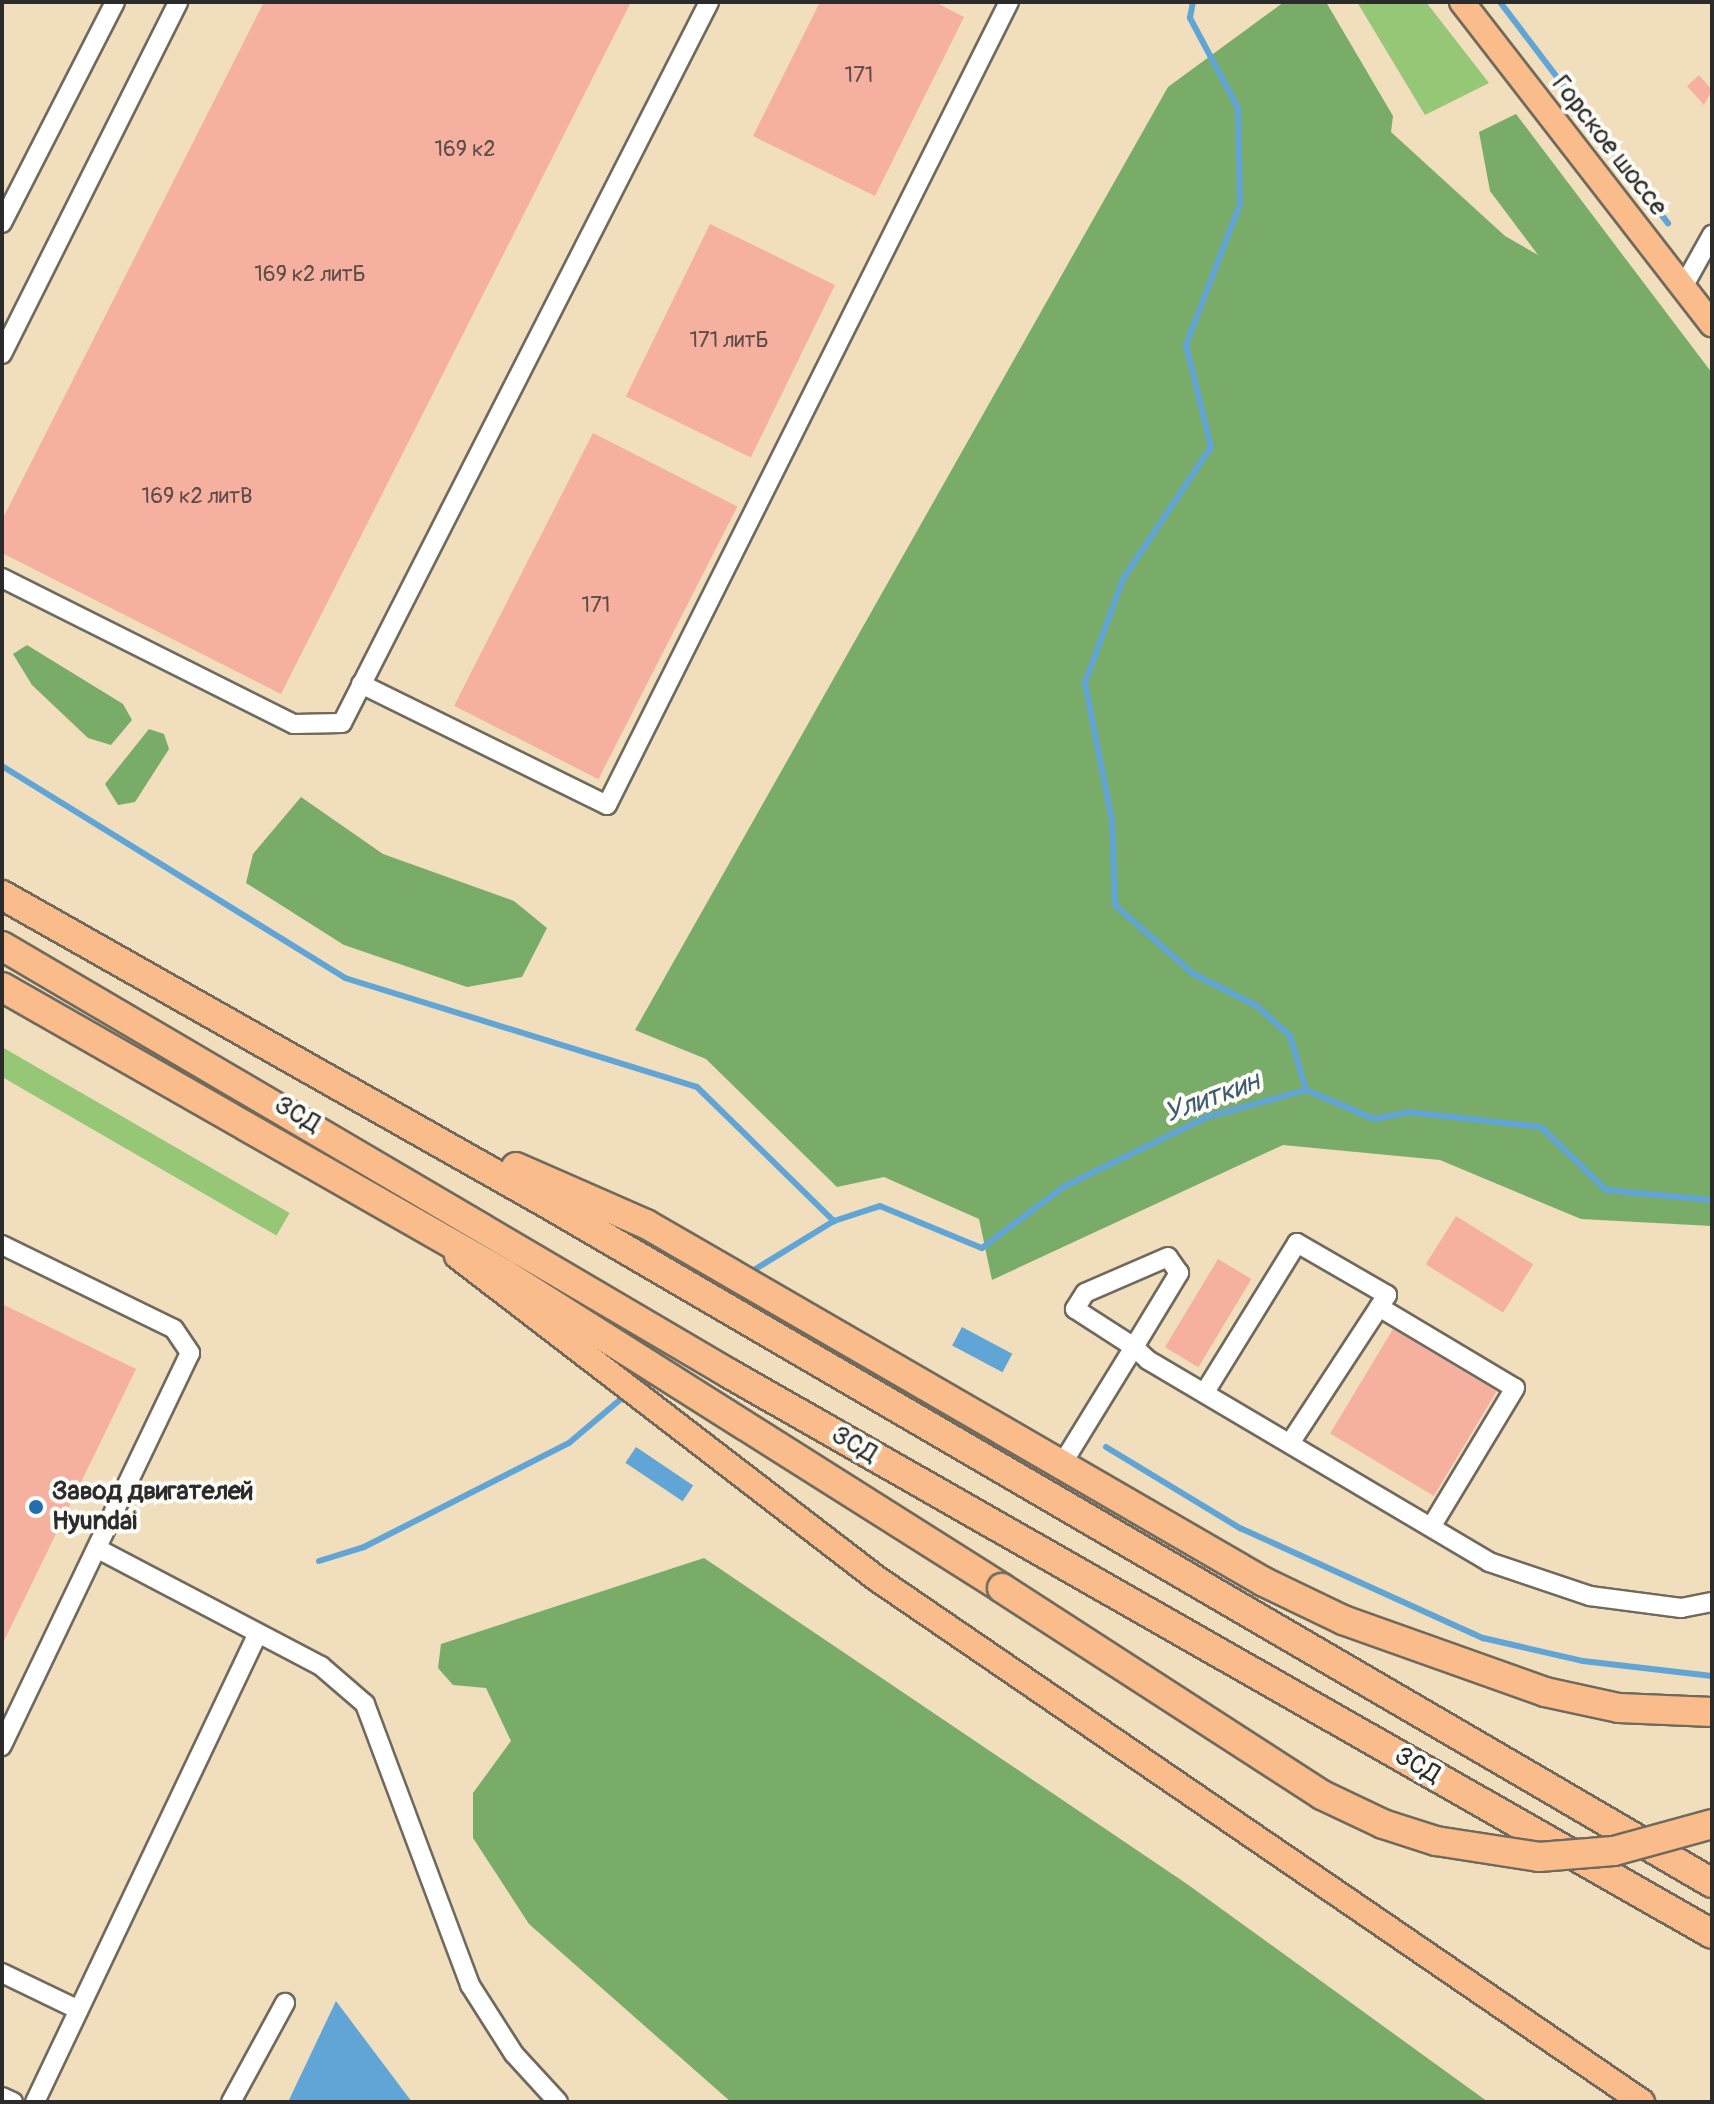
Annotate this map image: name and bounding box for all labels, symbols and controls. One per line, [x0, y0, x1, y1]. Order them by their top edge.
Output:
house number: 171 [845, 63, 873, 89]
street label: Горское шоссе [1545, 70, 1673, 222]
house number: 169 к2 [434, 137, 496, 163]
house number: 169 к2 литБ [254, 262, 366, 288]
house number: 171 литБ [689, 328, 769, 354]
house number: 169 к2 литВ [142, 484, 252, 510]
house number: 171 [582, 593, 610, 619]
water label: Улиткин [1160, 1065, 1264, 1131]
street label: ЗСД [269, 1090, 325, 1140]
street label: ЗСД [826, 1420, 882, 1470]
place label: Завод двигателей Hyundai [52, 1476, 253, 1538]
marker: Завод двигателей Hyundai [27, 1498, 45, 1516]
street label: ЗСД [1389, 1741, 1445, 1791]

